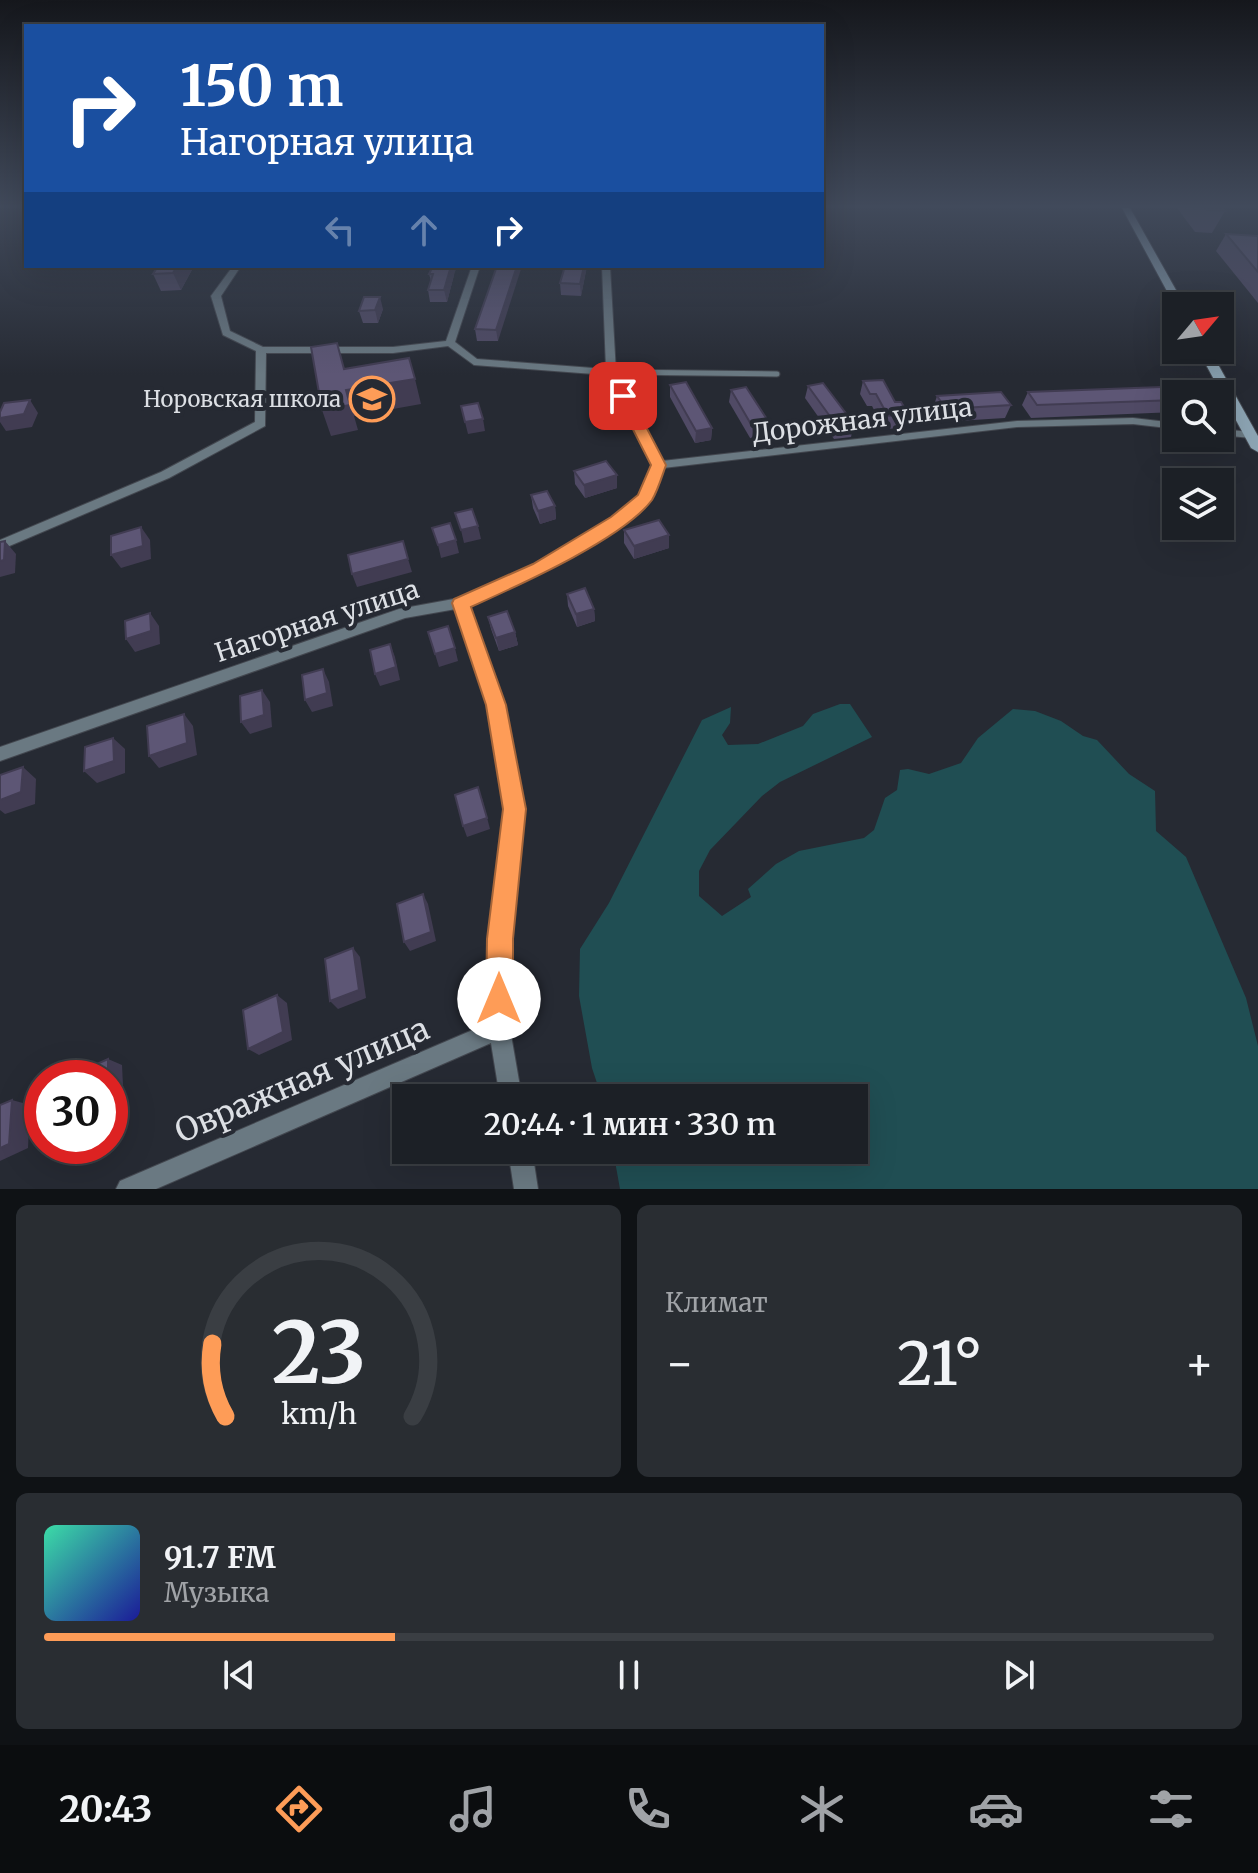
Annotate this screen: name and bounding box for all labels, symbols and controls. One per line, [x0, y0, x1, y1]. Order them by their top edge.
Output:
text: 150 m [180, 51, 343, 121]
icon: right [48, 56, 152, 160]
text: Нагорная улица [180, 120, 474, 165]
icon: left [318, 208, 362, 252]
icon: ahead [402, 208, 446, 252]
icon: right [486, 208, 530, 252]
north arrow [1162, 292, 1234, 364]
map controls [1162, 292, 1234, 540]
pin [589, 362, 657, 430]
icon: arrive [601, 374, 645, 418]
school or university icon: Норовская школа [348, 375, 396, 423]
button: search [1162, 380, 1234, 452]
place label: Норовская школа [143, 385, 341, 413]
street label: Дорожная улица [750, 390, 974, 449]
button: layers [1162, 468, 1234, 540]
street label: Нагорная улица [211, 572, 423, 669]
position arrow [457, 957, 541, 1041]
street label: Овражная улица [169, 1008, 435, 1152]
speed limit sign: 30 [24, 1060, 128, 1164]
text: 20:44 · 1 мин · 330 m [484, 1105, 776, 1143]
text: Климат [665, 1286, 768, 1319]
text: 23 [271, 1301, 366, 1406]
text: 21° [897, 1326, 982, 1401]
text: − [665, 1336, 694, 1391]
text: + [1185, 1336, 1214, 1391]
text: km/h [281, 1396, 356, 1432]
text: 91.7 FM [164, 1538, 276, 1576]
text: Музыка [164, 1576, 269, 1609]
icon: previous [217, 1653, 261, 1697]
icon: pause [607, 1653, 651, 1697]
icon: next [997, 1653, 1041, 1697]
icon: directions [271, 1781, 327, 1837]
icon: music [445, 1781, 501, 1837]
icon: phone [620, 1781, 676, 1837]
icon: climate [794, 1781, 850, 1837]
icon: car [968, 1781, 1024, 1837]
icon: filters [1143, 1781, 1199, 1837]
text: 20:43 [59, 1787, 152, 1832]

